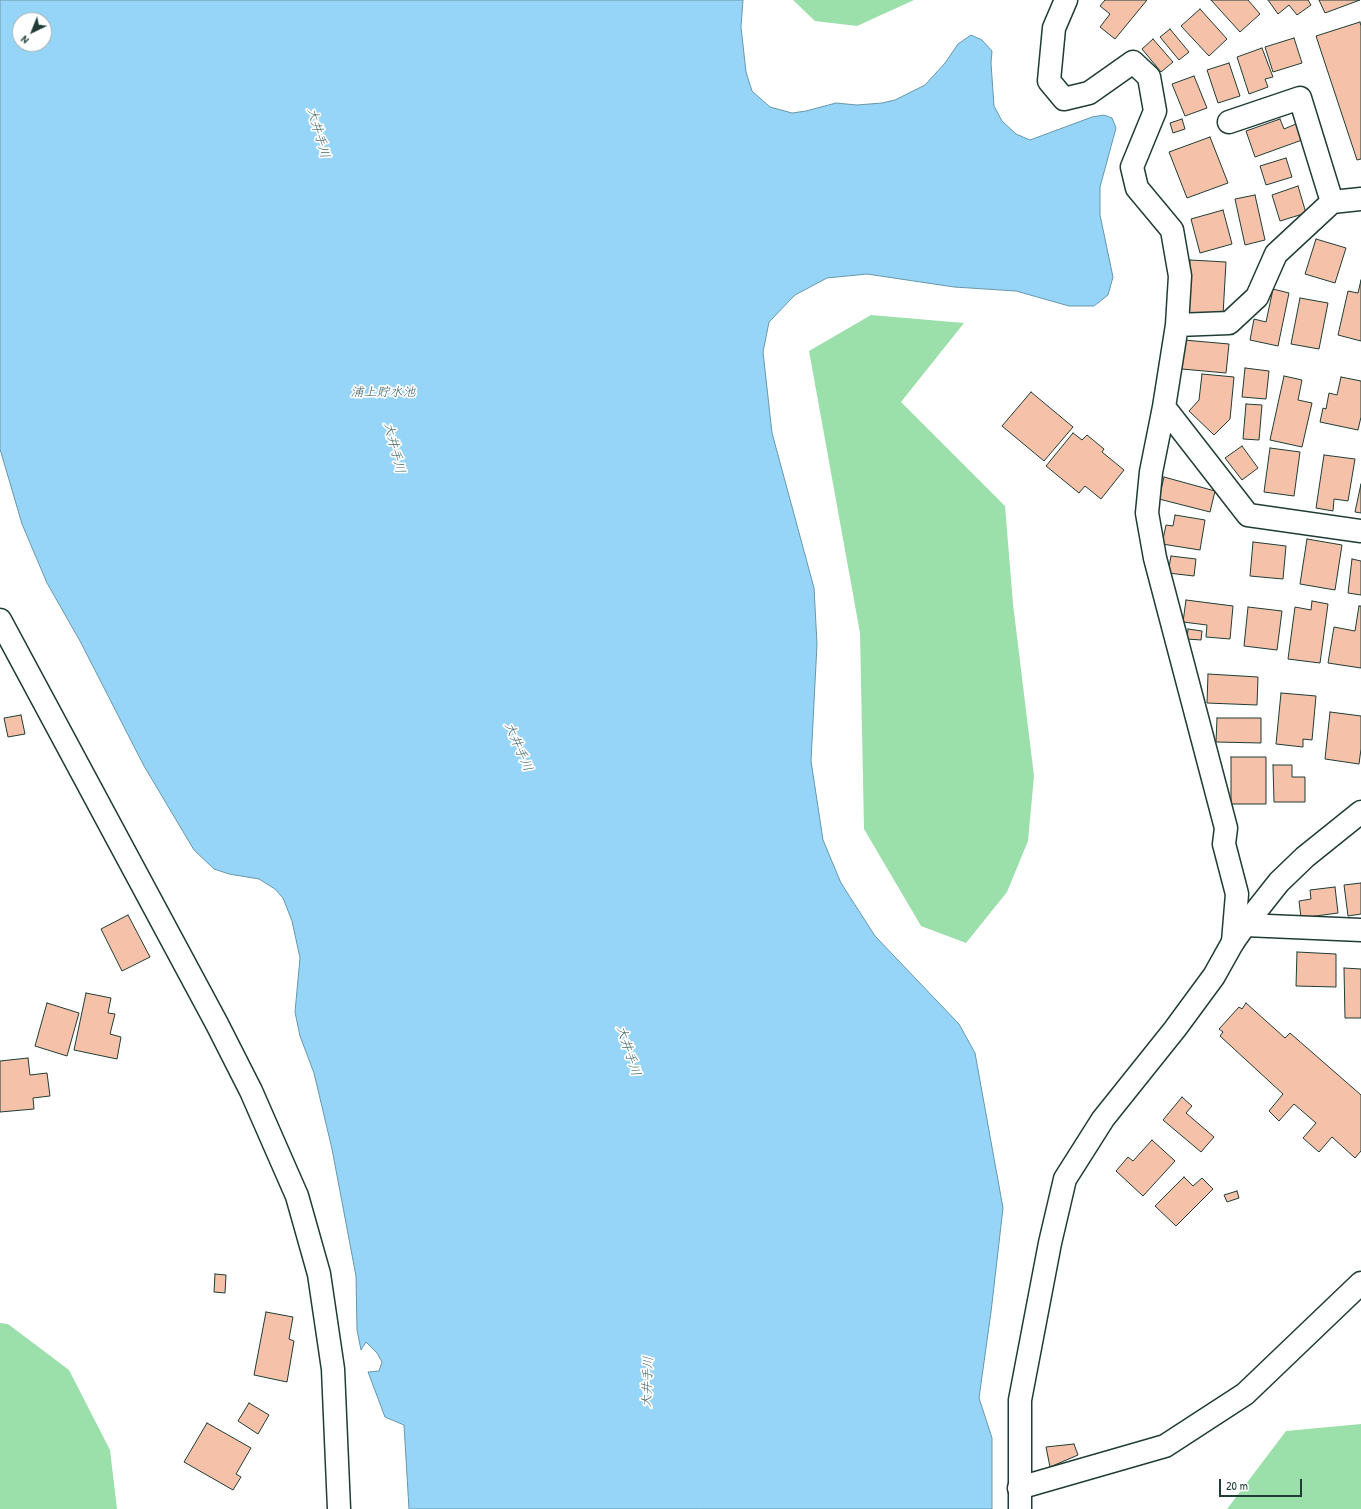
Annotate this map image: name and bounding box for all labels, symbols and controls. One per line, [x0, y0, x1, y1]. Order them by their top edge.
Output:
north arrow [12, 12, 52, 52]
text: N [18, 33, 31, 47]
water label: 大井手川 [303, 106, 333, 160]
water label: 浦上貯水池 [351, 385, 415, 401]
water label: 大井手川 [380, 421, 408, 475]
water label: 大井手川 [501, 720, 535, 774]
water label: 大井手川 [613, 1024, 643, 1078]
water label: 大井手川 [639, 1356, 657, 1408]
scale bar [1221, 1471, 1304, 1497]
text: 20 m [1226, 1477, 1248, 1494]

